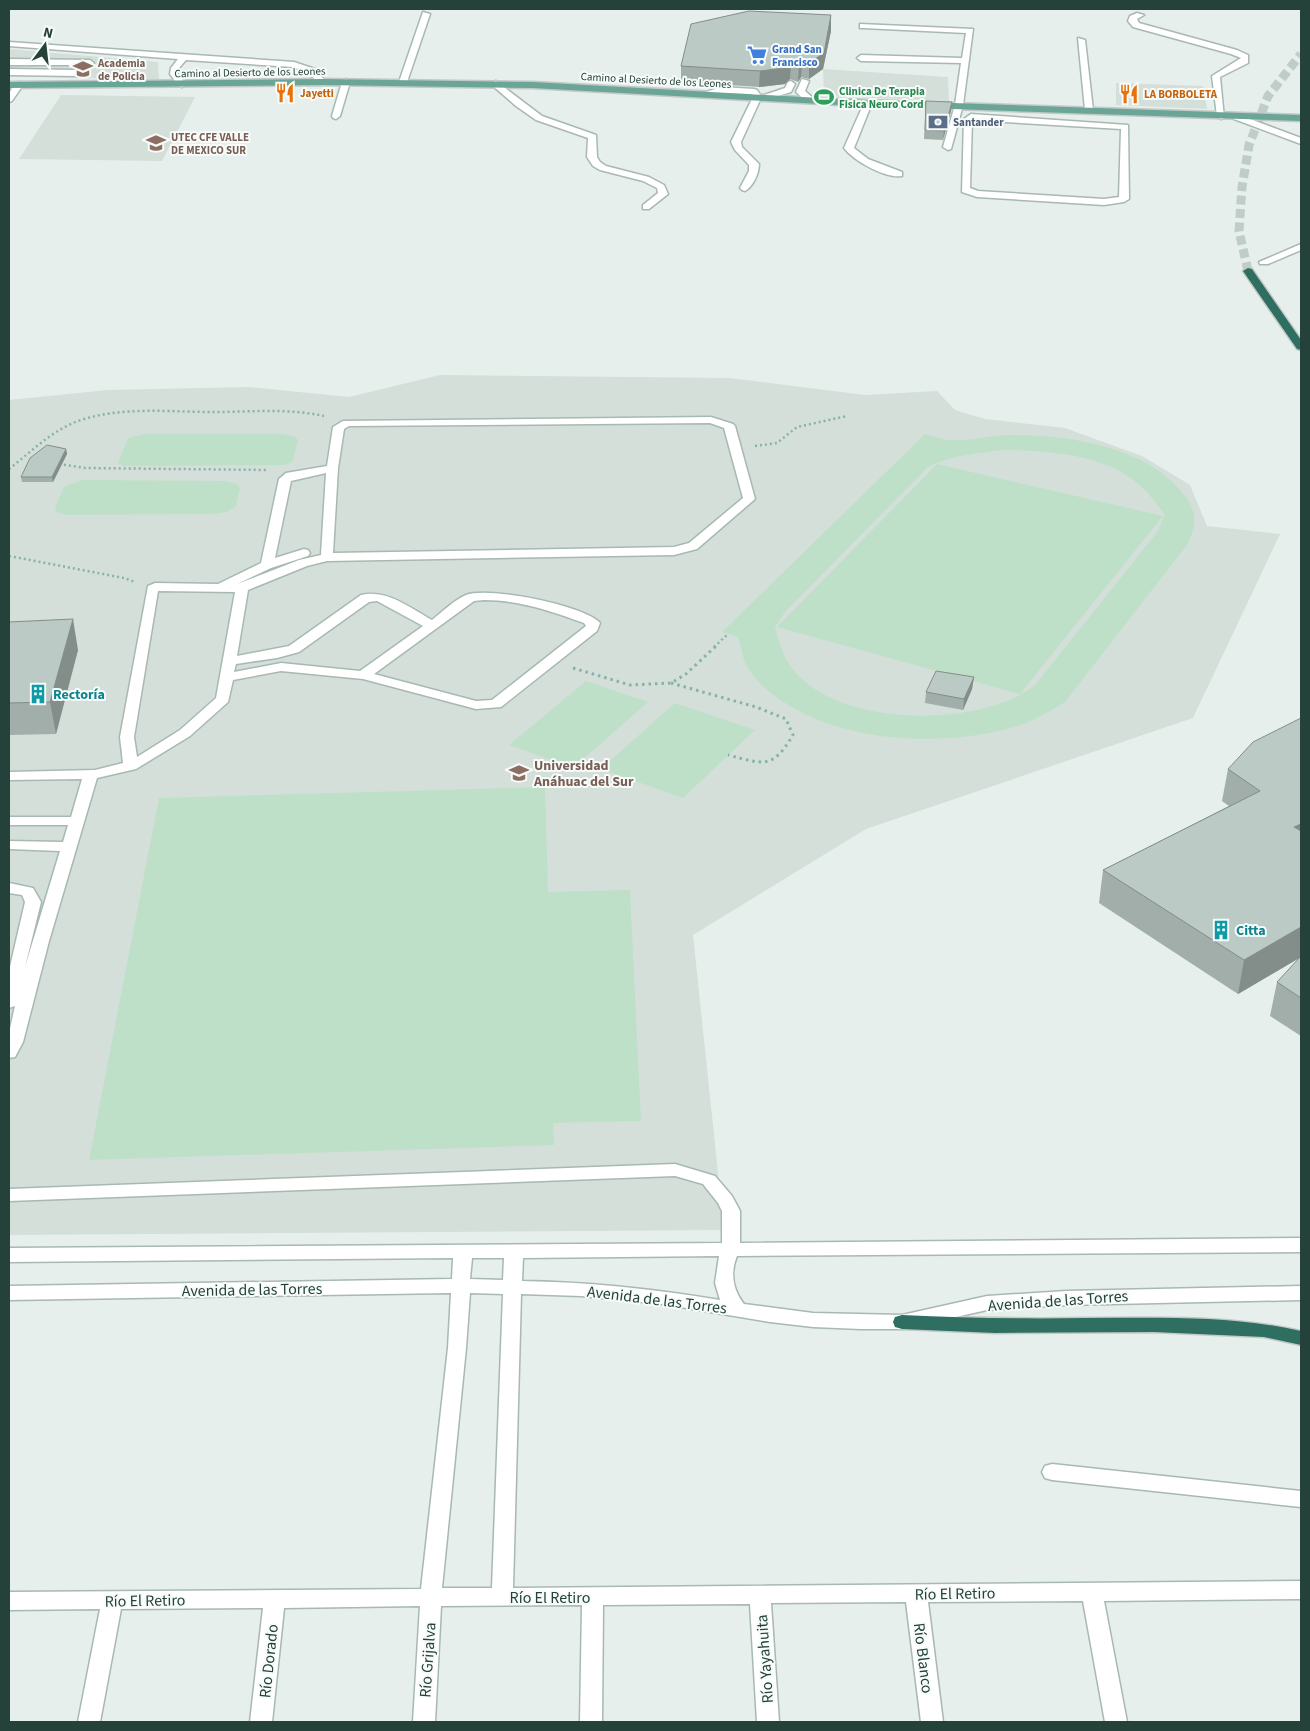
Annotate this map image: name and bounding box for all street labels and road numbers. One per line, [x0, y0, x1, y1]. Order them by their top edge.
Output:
street label: Camino al Desierto de los Leones [174, 64, 326, 81]
street label: Camino al Desierto de los Leones [580, 69, 732, 92]
street label: Avenida de las Torres [182, 1278, 323, 1302]
street label: Avenida de las Torres [586, 1281, 728, 1320]
street label: Avenida de las Torres [987, 1285, 1129, 1317]
street label: Río El Retiro [914, 1582, 996, 1606]
street label: Río El Retiro [510, 1587, 590, 1609]
street label: Río El Retiro [104, 1589, 186, 1613]
street label: Río Yayahuita [751, 1614, 779, 1704]
street label: Río Grijalva [414, 1622, 442, 1699]
street label: Río Blanco [908, 1622, 938, 1695]
street label: Río Dorado [254, 1623, 284, 1699]

